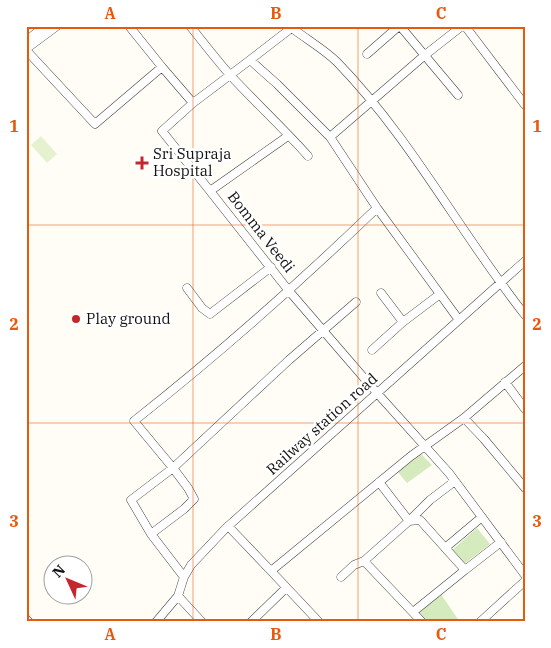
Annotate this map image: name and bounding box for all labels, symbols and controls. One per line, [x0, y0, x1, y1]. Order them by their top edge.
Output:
text: A [104, 3, 116, 23]
text: B [270, 3, 282, 23]
text: C [436, 3, 446, 23]
text: 1 [9, 116, 19, 136]
text: 1 [532, 116, 542, 136]
place label: Sri Supraja Hospital [153, 144, 232, 180]
marker: Sri Supraja Hospital [135, 156, 149, 170]
street label: Bomma Veedi [224, 187, 299, 276]
place label: Play ground [86, 309, 171, 328]
marker: Play ground [70, 313, 82, 325]
text: 2 [9, 314, 19, 334]
text: 2 [532, 314, 542, 334]
street label: Railway station road [262, 369, 381, 479]
text: 3 [9, 511, 19, 531]
text: 3 [532, 511, 542, 531]
north arrow [42, 556, 92, 606]
text: N [48, 561, 69, 581]
text: A [104, 624, 116, 644]
text: B [270, 624, 282, 644]
text: C [436, 624, 446, 644]

